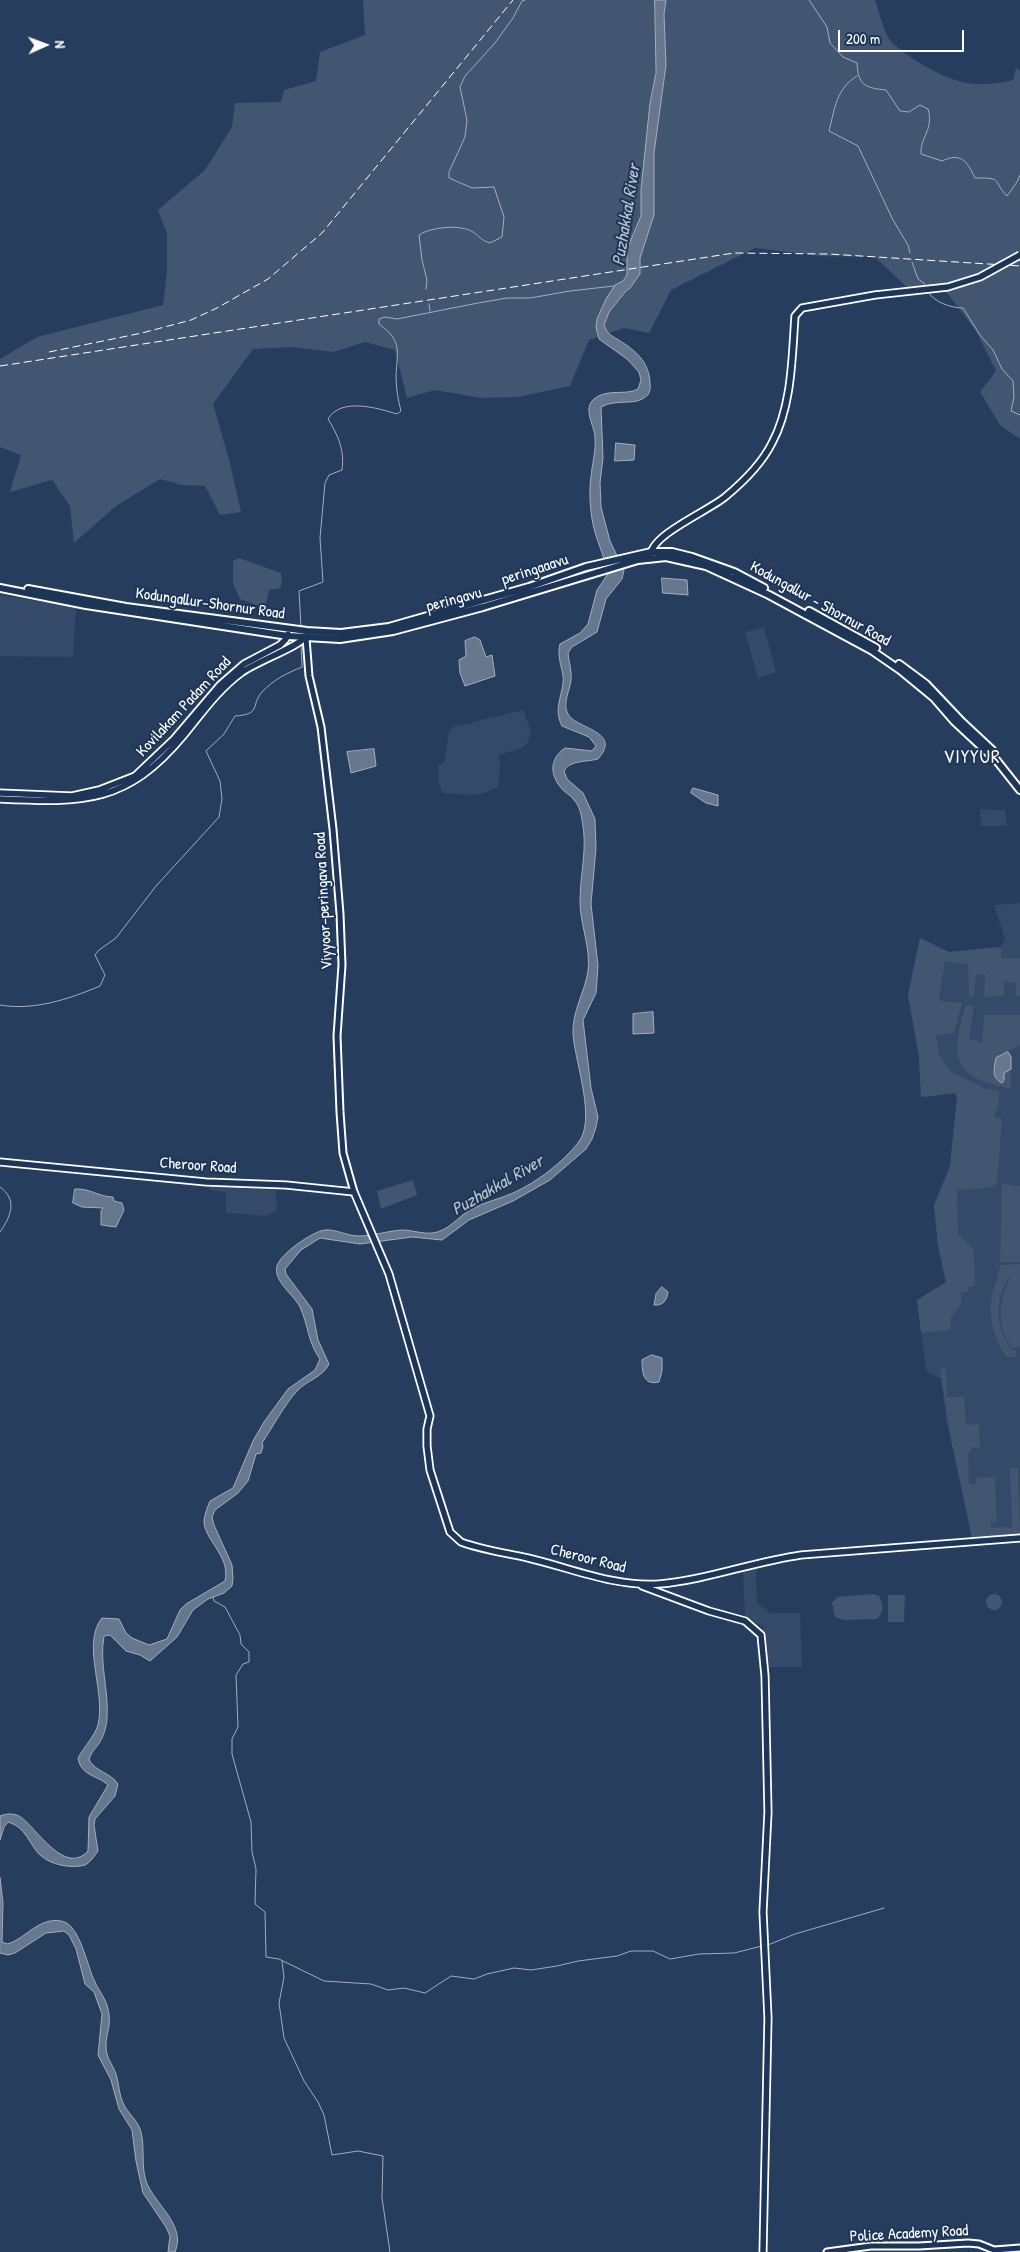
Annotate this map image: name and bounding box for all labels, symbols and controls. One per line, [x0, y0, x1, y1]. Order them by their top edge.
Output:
north arrow [20, 20, 70, 70]
scale bar [840, 20, 966, 52]
text: 200 m [846, 28, 880, 49]
text: N [51, 40, 70, 49]
water label: Puzhakkal River [608, 163, 646, 267]
street label: peringaaavu [499, 550, 571, 590]
street label: Kodungallur - Shornur Road [746, 557, 894, 651]
street label: peringavu [424, 583, 484, 617]
street label: Kodungallur-Shornur Road [134, 584, 286, 624]
street label: Kovilakam Padam Road [133, 653, 235, 761]
district label: VIYYUR [943, 747, 1001, 769]
street label: Viyyoor-peringava Road [311, 832, 337, 970]
water label: Puzhakkal River [448, 1151, 548, 1221]
street label: Cheroor Road [159, 1154, 237, 1178]
street label: Cheroor Road [548, 1540, 628, 1578]
street label: Police Academy Road [849, 2221, 969, 2247]

